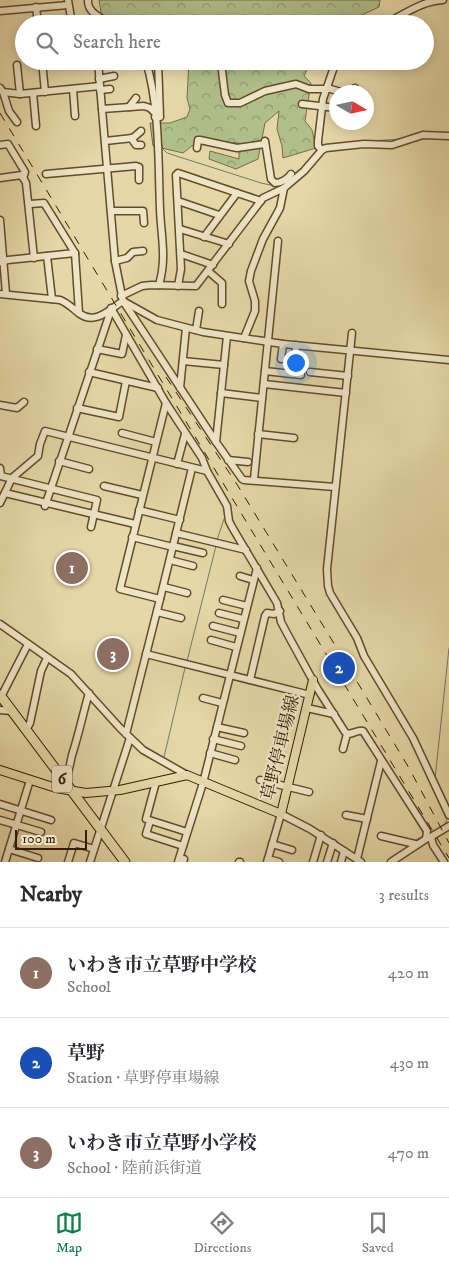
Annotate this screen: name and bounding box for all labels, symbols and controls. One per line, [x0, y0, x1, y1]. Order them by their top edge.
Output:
search box [15, 15, 434, 70]
icon: search [33, 29, 61, 57]
text: Search here [73, 31, 161, 54]
north arrow [329, 85, 374, 130]
your location [283, 350, 309, 376]
pin: 1 [56, 549, 88, 587]
pin: 3 [97, 635, 129, 673]
pin: 2 [323, 649, 355, 687]
street label: 草野停車場線 [257, 693, 305, 803]
road number: 6 [52, 766, 72, 792]
scale bar [15, 827, 88, 850]
text: 100 m [22, 830, 56, 848]
text: Nearby [20, 882, 82, 908]
text: 3 results [379, 885, 429, 905]
text: いわき市立草野中学校 [67, 954, 257, 977]
text: 1 [33, 963, 39, 983]
text: 420 m [388, 963, 429, 983]
text: School [67, 977, 111, 997]
text: 草野 [67, 1042, 105, 1065]
text: 2 [32, 1053, 40, 1073]
text: 430 m [390, 1053, 429, 1073]
text: Station · 草野停車場線 [67, 1068, 219, 1088]
text: いわき市立草野小学校 [67, 1132, 257, 1155]
text: 3 [33, 1143, 39, 1163]
text: 470 m [388, 1143, 429, 1163]
text: School · 陸前浜街道 [67, 1158, 202, 1178]
tab: Map [55, 1209, 83, 1257]
tab: Directions [193, 1209, 251, 1257]
tab: Saved [362, 1209, 394, 1257]

